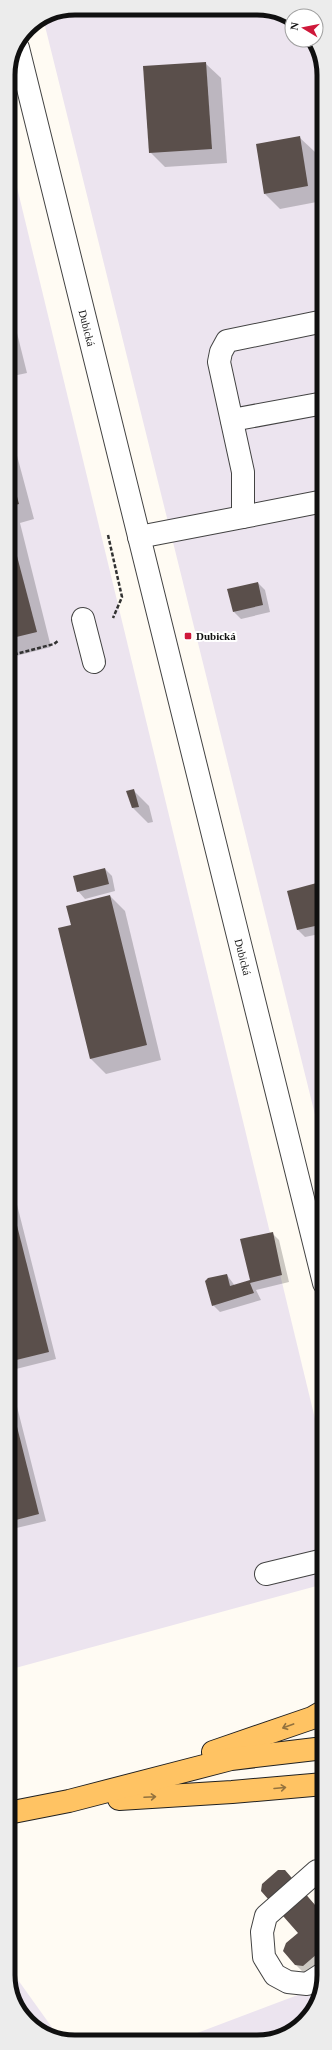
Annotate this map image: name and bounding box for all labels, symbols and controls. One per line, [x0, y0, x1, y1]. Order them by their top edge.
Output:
north arrow [284, 8, 324, 48]
text: N [288, 21, 301, 31]
street label: Dubická [77, 308, 97, 348]
place label: Dubická [196, 630, 236, 642]
marker: Dubická [183, 631, 193, 641]
street label: Dubická [233, 937, 253, 977]
one-way arrow [283, 1723, 295, 1731]
one-way arrow [273, 1784, 286, 1791]
one-way arrow [143, 1793, 156, 1800]

